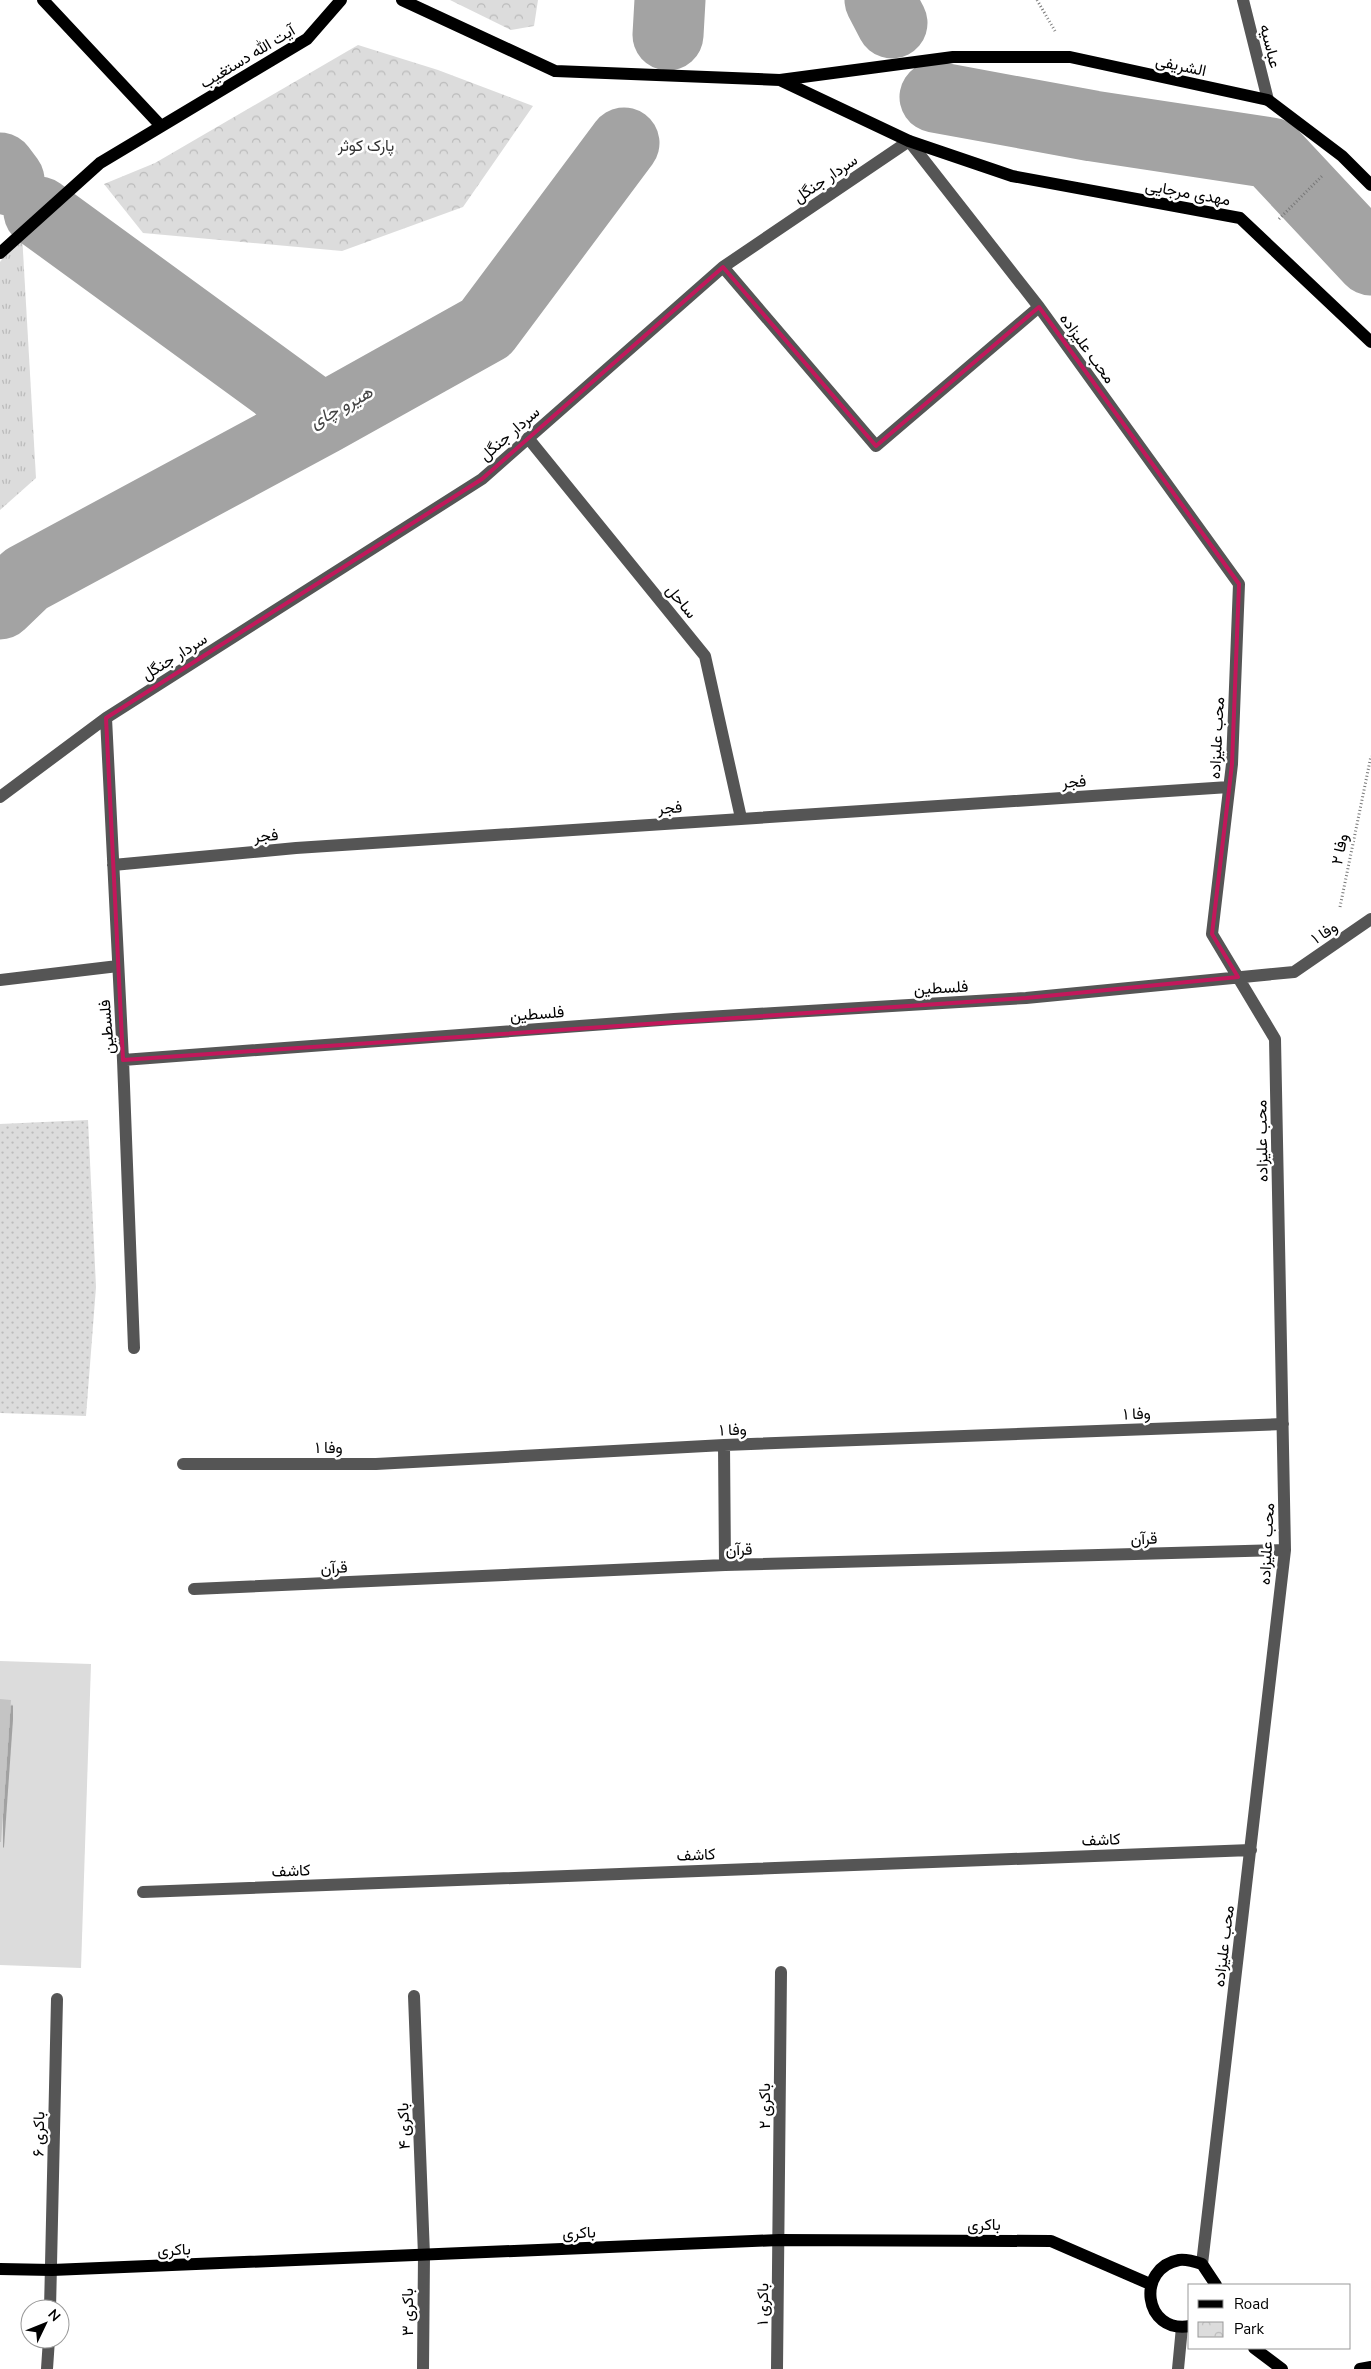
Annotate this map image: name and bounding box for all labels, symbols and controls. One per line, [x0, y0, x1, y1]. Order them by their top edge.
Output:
street label: آیت الله دستغیب [196, 19, 300, 94]
street label: عباسیه [1254, 22, 1286, 71]
street label: الشریفی [1153, 50, 1208, 82]
park label: پارک کوثر [337, 135, 394, 157]
street label: سردار جنگل [789, 149, 862, 209]
street label: مهدی مرجایی [1143, 175, 1232, 211]
street label: محب علیزاده [1054, 309, 1120, 388]
water label: هیرو چای [305, 380, 377, 434]
street label: سردار جنگل [475, 401, 545, 466]
street label: ساحل [661, 580, 702, 623]
street label: سردار جنگل [138, 628, 212, 686]
street label: محب علیزاده [1204, 696, 1230, 780]
street label: فجر [1060, 770, 1087, 794]
street label: فجر [656, 796, 683, 820]
street label: فجر [252, 824, 279, 848]
street label: وفا ۲ [1326, 832, 1354, 867]
street label: وفا ۱ [1307, 916, 1342, 950]
street label: فلسطین [913, 976, 969, 1000]
street label: فلسطین [94, 999, 120, 1055]
street label: فلسطین [509, 1001, 565, 1027]
street label: محب علیزاده [1250, 1100, 1274, 1182]
street label: وفا ۱ [1123, 1403, 1151, 1425]
street label: وفا ۱ [719, 1419, 747, 1441]
street label: وفا ۱ [315, 1437, 343, 1459]
street label: محب علیزاده [1254, 1502, 1280, 1586]
street label: قرآن [1130, 1528, 1158, 1550]
street label: قرآن [725, 1539, 753, 1561]
street label: قرآن [320, 1556, 348, 1580]
street label: کاشف [1081, 1828, 1121, 1852]
street label: کاشف [676, 1843, 716, 1867]
street label: کاشف [271, 1859, 311, 1883]
street label: محب علیزاده [1208, 1904, 1240, 1988]
street label: باکری ۲ [754, 2083, 776, 2129]
street label: باکری ۴ [392, 2102, 416, 2150]
street label: باکری ۶ [28, 2111, 50, 2157]
street label: باکری [967, 2214, 1001, 2236]
street label: باکری [562, 2221, 596, 2245]
street label: باکری [157, 2238, 191, 2262]
street label: باکری ۱ [752, 2283, 774, 2325]
legend [1188, 2284, 1351, 2349]
street label: باکری ۳ [397, 2288, 419, 2336]
text: Road [1234, 2294, 1269, 2314]
north arrow [20, 2299, 70, 2349]
text: N [44, 2305, 65, 2326]
text: Park [1234, 2319, 1264, 2339]

